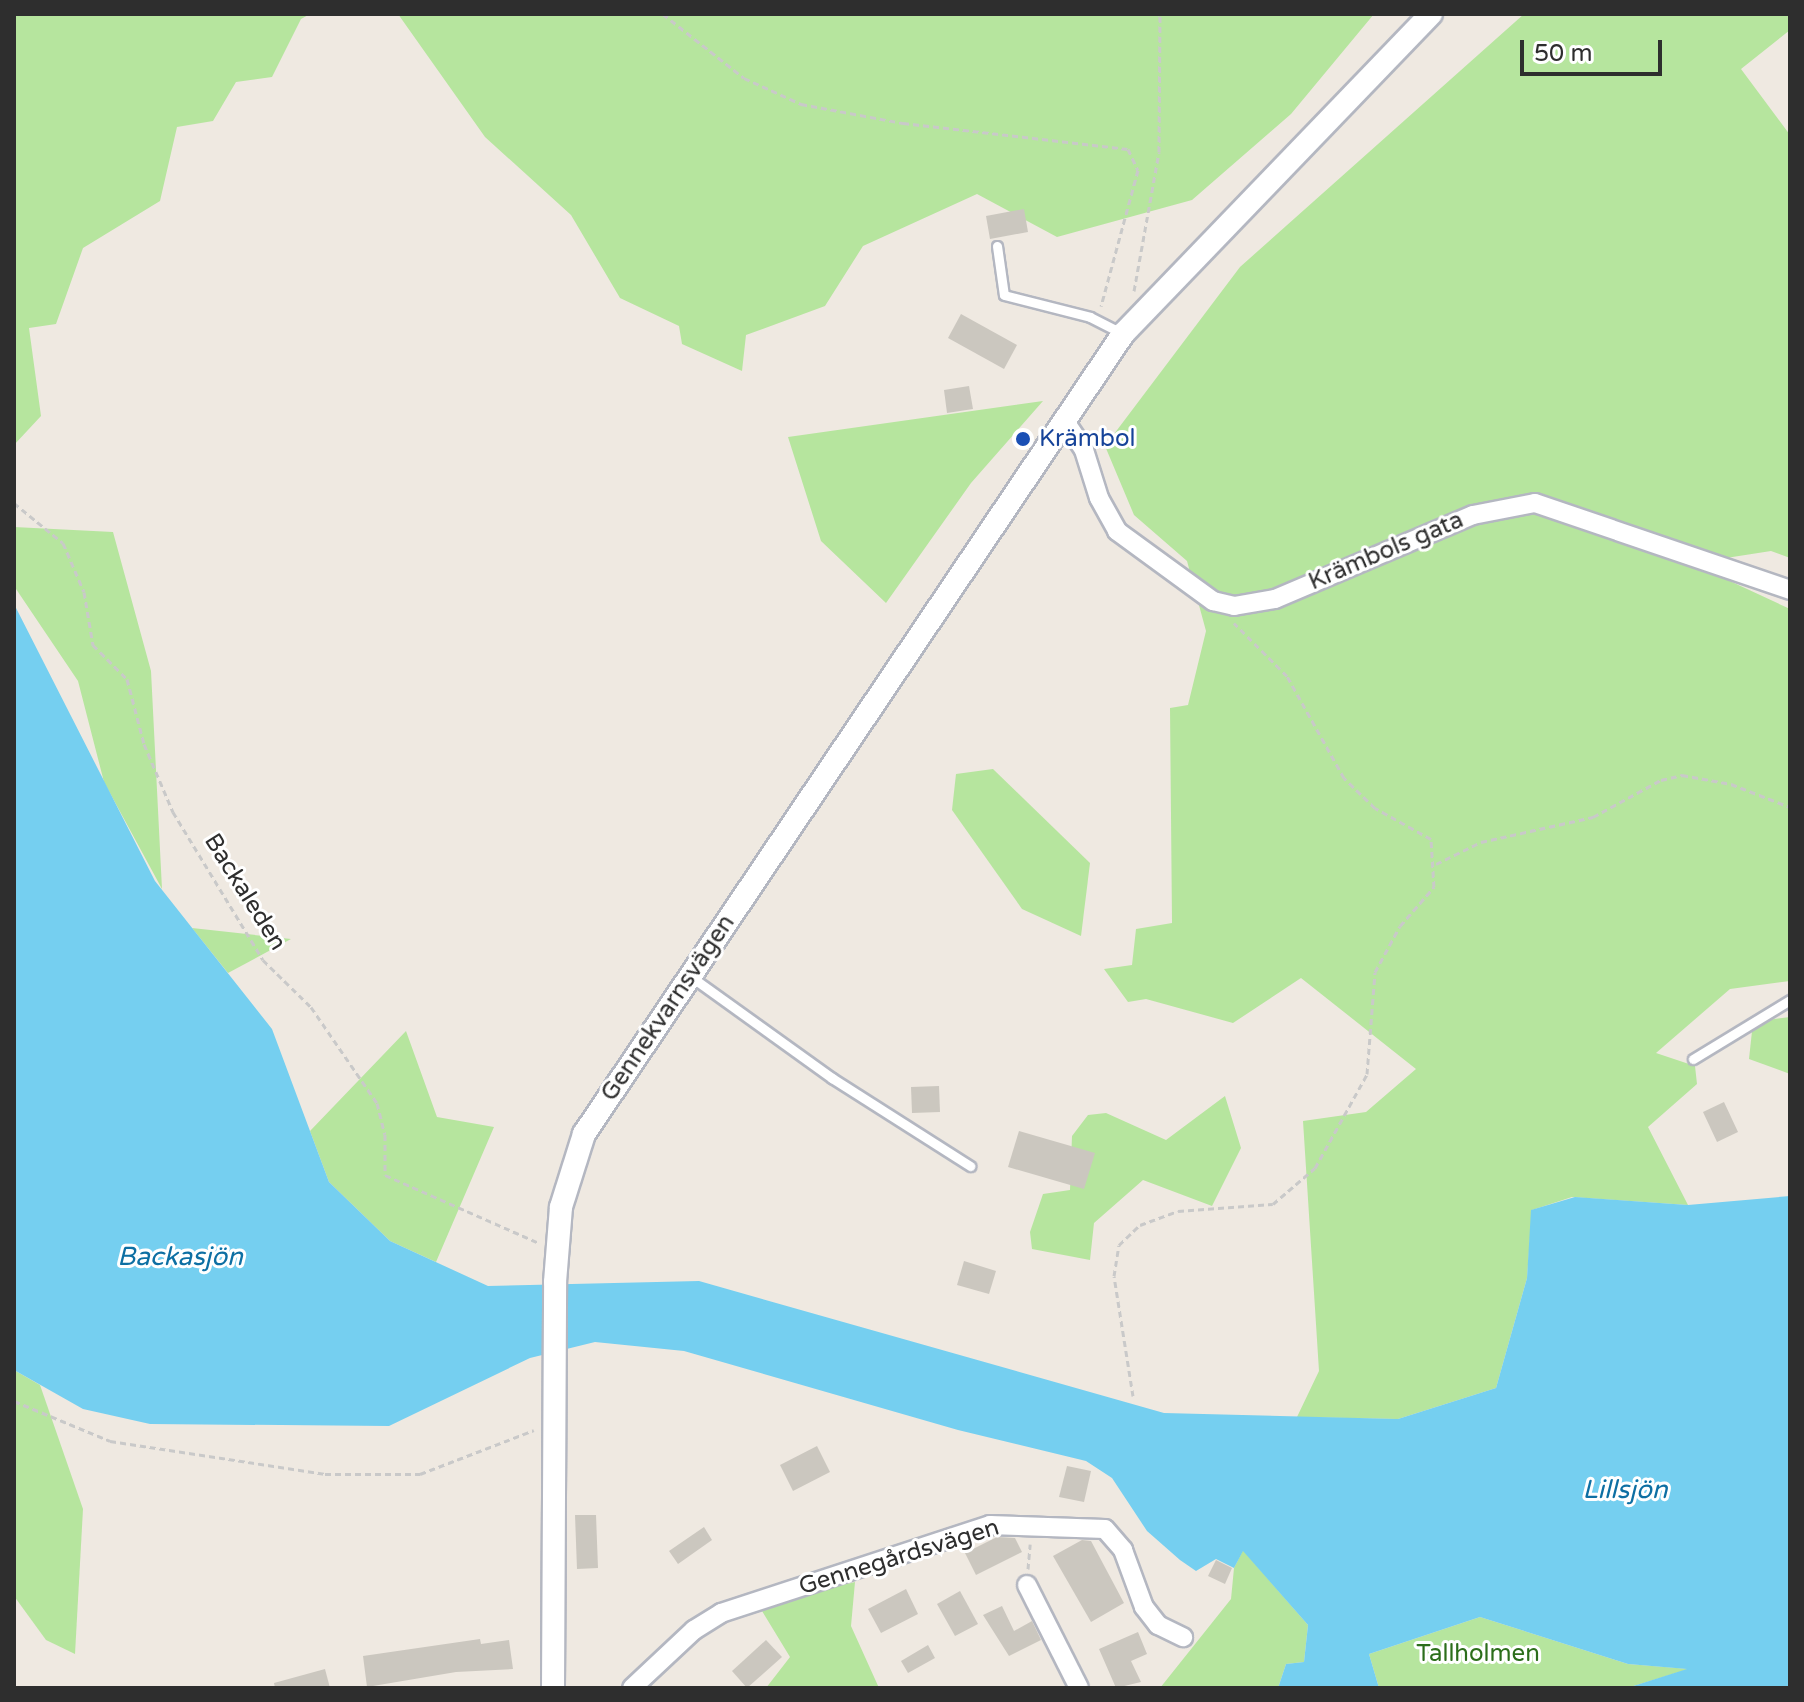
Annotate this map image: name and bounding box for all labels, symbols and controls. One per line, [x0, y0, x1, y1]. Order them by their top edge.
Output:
scale bar [1524, 24, 1666, 74]
text: 50 m [1534, 39, 1592, 68]
place label: Krämbol [1039, 425, 1136, 453]
marker: Krämbol [1014, 430, 1032, 448]
street label: Krämbols gata [1304, 505, 1468, 597]
street label: Backaleden [198, 828, 292, 956]
street label: Gennekvarnsvägen [595, 909, 741, 1107]
water label: Backasjön [117, 1241, 243, 1273]
water label: Lillsjön [1582, 1474, 1668, 1506]
street label: Gennegårdsvägen [795, 1513, 1003, 1601]
park label: Tallholmen [1416, 1640, 1540, 1668]

